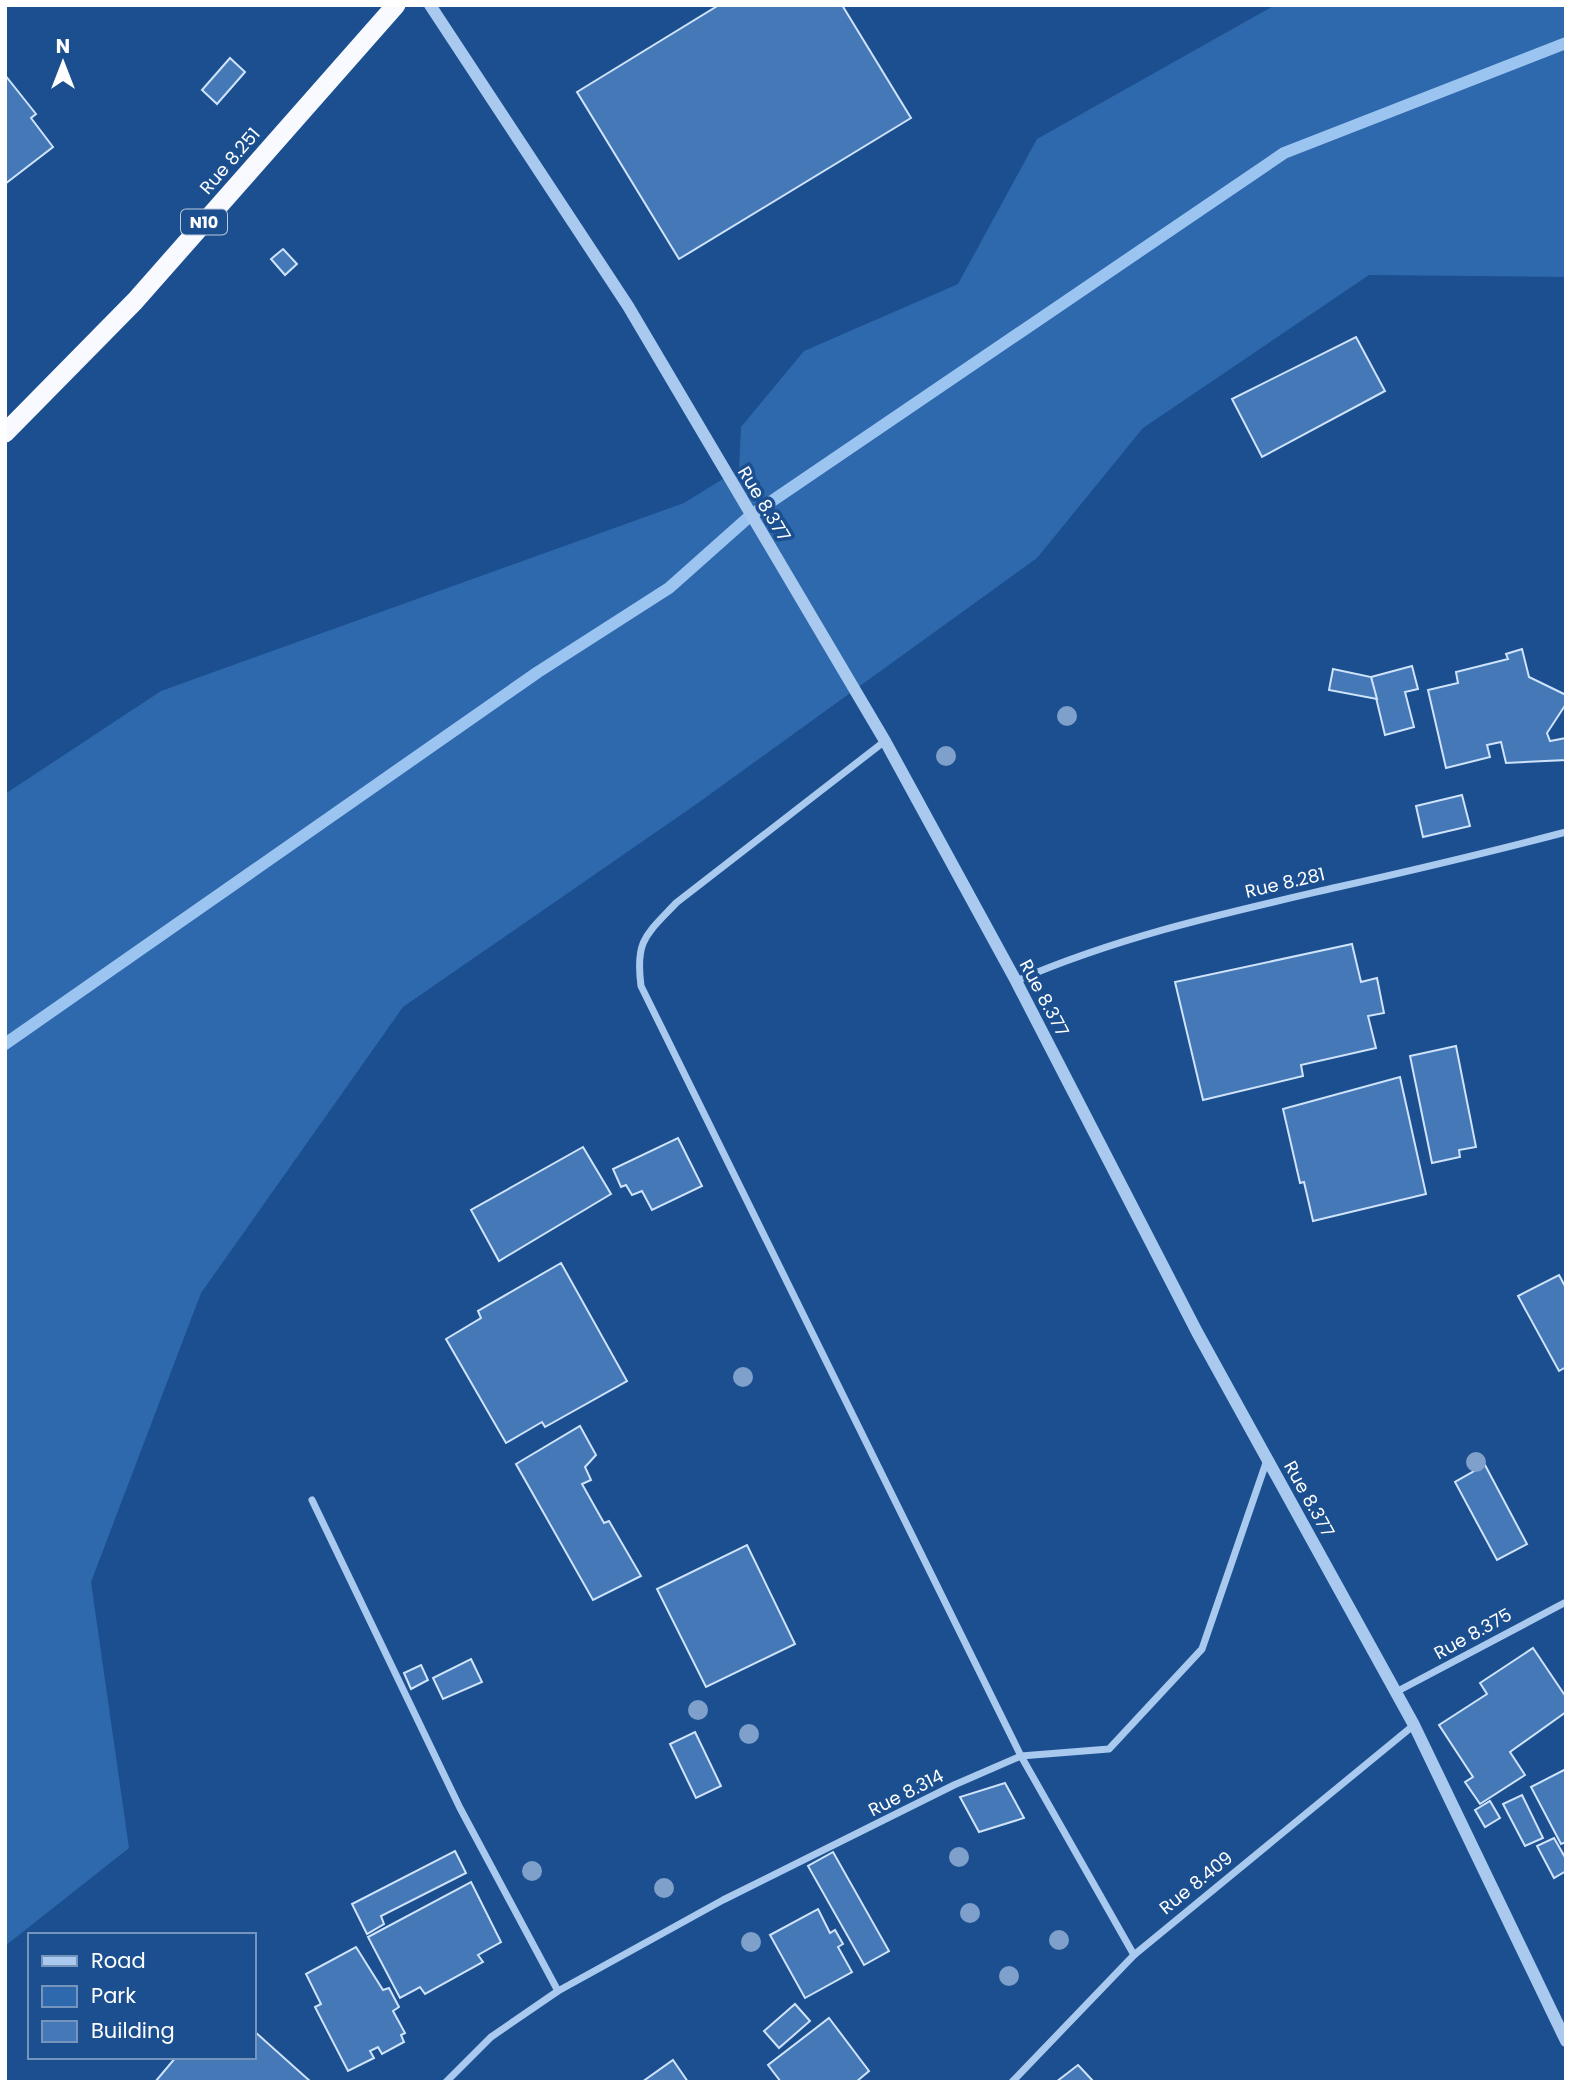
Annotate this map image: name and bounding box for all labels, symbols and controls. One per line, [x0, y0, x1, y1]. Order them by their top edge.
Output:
north arrow [28, 28, 98, 98]
text: N [56, 33, 70, 60]
street label: Rue 8.251 [194, 122, 266, 199]
road number: N10 [181, 210, 227, 234]
street label: Rue 8.377 [732, 461, 797, 546]
street label: Rue 8.281 [1243, 861, 1327, 904]
street label: Rue 8.377 [1014, 955, 1075, 1041]
street label: Rue 8.377 [1278, 1456, 1341, 1542]
street label: Rue 8.375 [1429, 1602, 1516, 1665]
street label: Rue 8.314 [864, 1763, 948, 1822]
street label: Rue 8.409 [1154, 1845, 1238, 1920]
legend [28, 1933, 256, 2059]
text: Road [91, 1946, 146, 1975]
text: Park [91, 1981, 136, 2010]
text: Building [91, 2016, 175, 2045]

